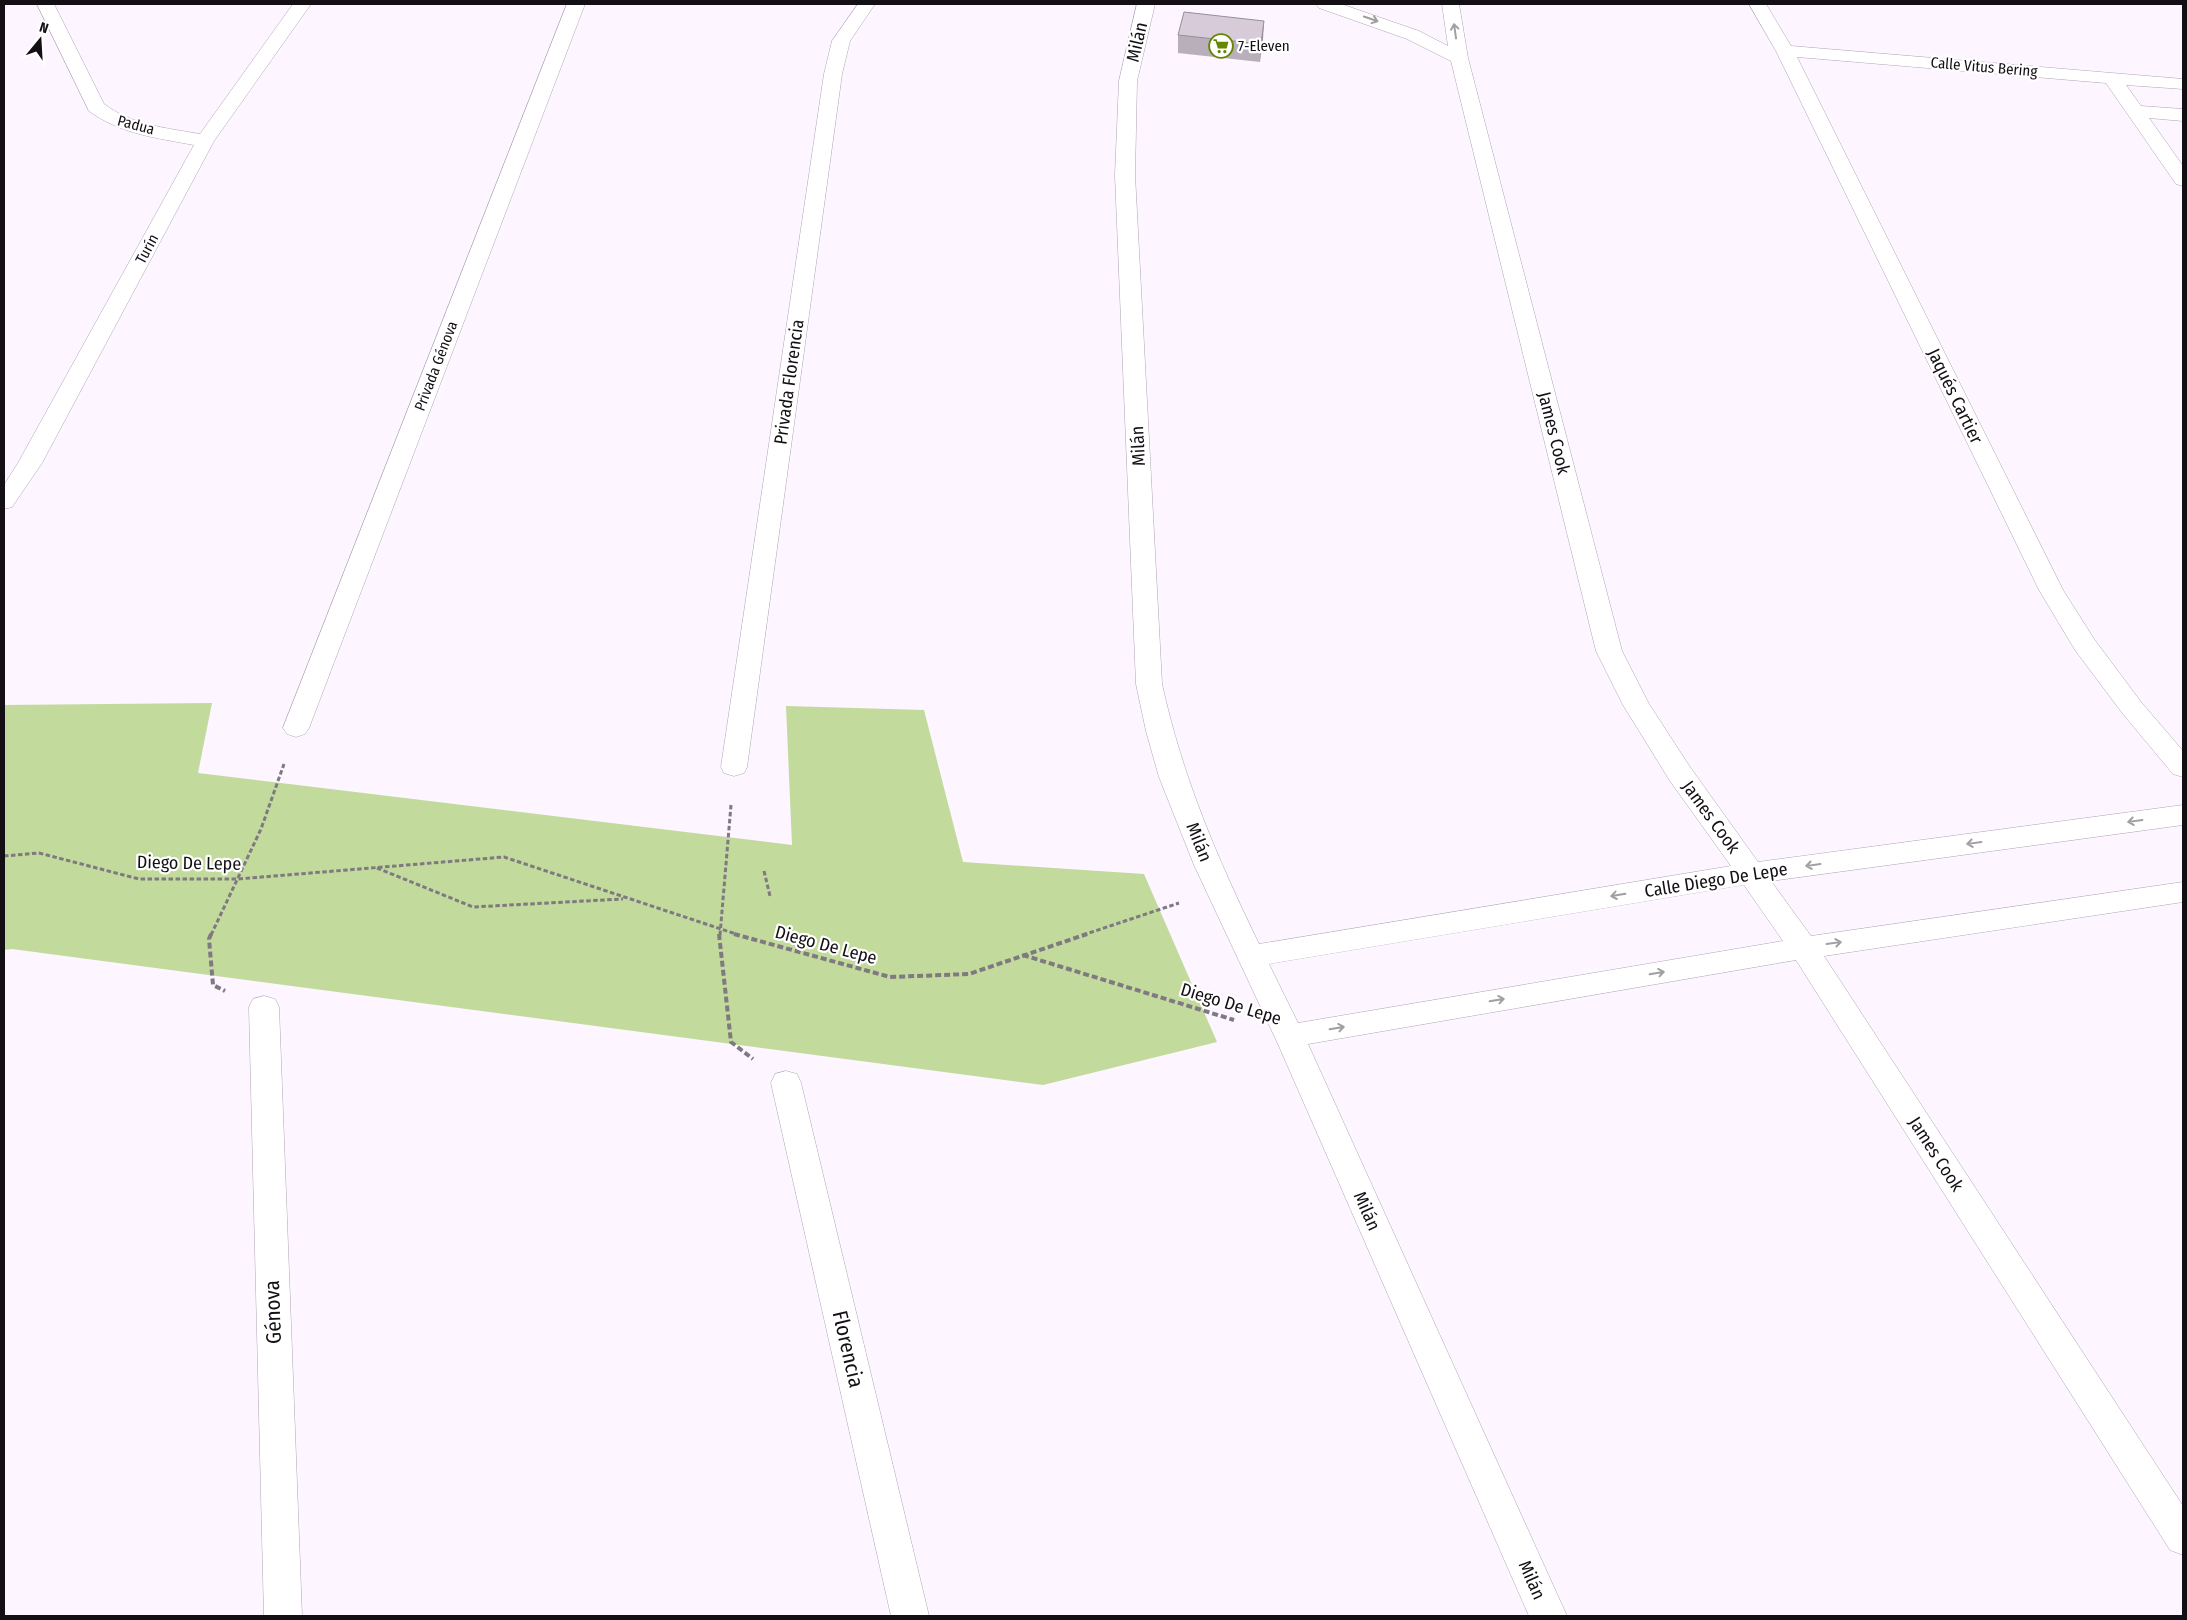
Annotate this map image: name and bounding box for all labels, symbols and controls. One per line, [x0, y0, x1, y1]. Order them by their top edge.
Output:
north arrow [15, 15, 65, 65]
one-way arrow [1363, 15, 1379, 24]
text: N [37, 19, 50, 37]
street label: Milán [1122, 20, 1152, 64]
one-way arrow [1450, 23, 1460, 39]
supermarket icon: 7-Eleven [1208, 33, 1234, 59]
place label: 7-Eleven [1238, 37, 1290, 55]
street label: Calle Vitus Bering [1930, 53, 2038, 81]
street label: Padua [115, 111, 157, 139]
street label: Turín [132, 231, 162, 267]
street label: Privada Génova [411, 318, 461, 414]
street label: Privada Florencia [769, 318, 809, 446]
street label: Jaqués Cartier [1922, 345, 1988, 448]
street label: James Cook [1533, 389, 1575, 477]
street label: Milán [1126, 425, 1150, 467]
street label: James Cook [1677, 776, 1745, 858]
one-way arrow [2127, 816, 2143, 826]
street label: Milán [1181, 819, 1217, 865]
one-way arrow [1966, 838, 1982, 848]
street label: Diego De Lepe [137, 851, 241, 875]
street label: Calle Diego De Lepe [1643, 858, 1789, 902]
one-way arrow [1805, 860, 1821, 870]
one-way arrow [1610, 891, 1626, 901]
street label: Diego De Lepe [773, 921, 879, 969]
one-way arrow [1826, 938, 1842, 948]
one-way arrow [1648, 967, 1664, 977]
street label: Diego De Lepe [1178, 978, 1284, 1030]
one-way arrow [1488, 995, 1504, 1005]
one-way arrow [1328, 1022, 1344, 1032]
street label: James Cook [1904, 1113, 1969, 1196]
street label: Milán [1349, 1188, 1385, 1234]
street label: Génova [259, 1280, 287, 1344]
street label: Florencia [827, 1308, 869, 1390]
street label: Milán [1514, 1557, 1550, 1603]

